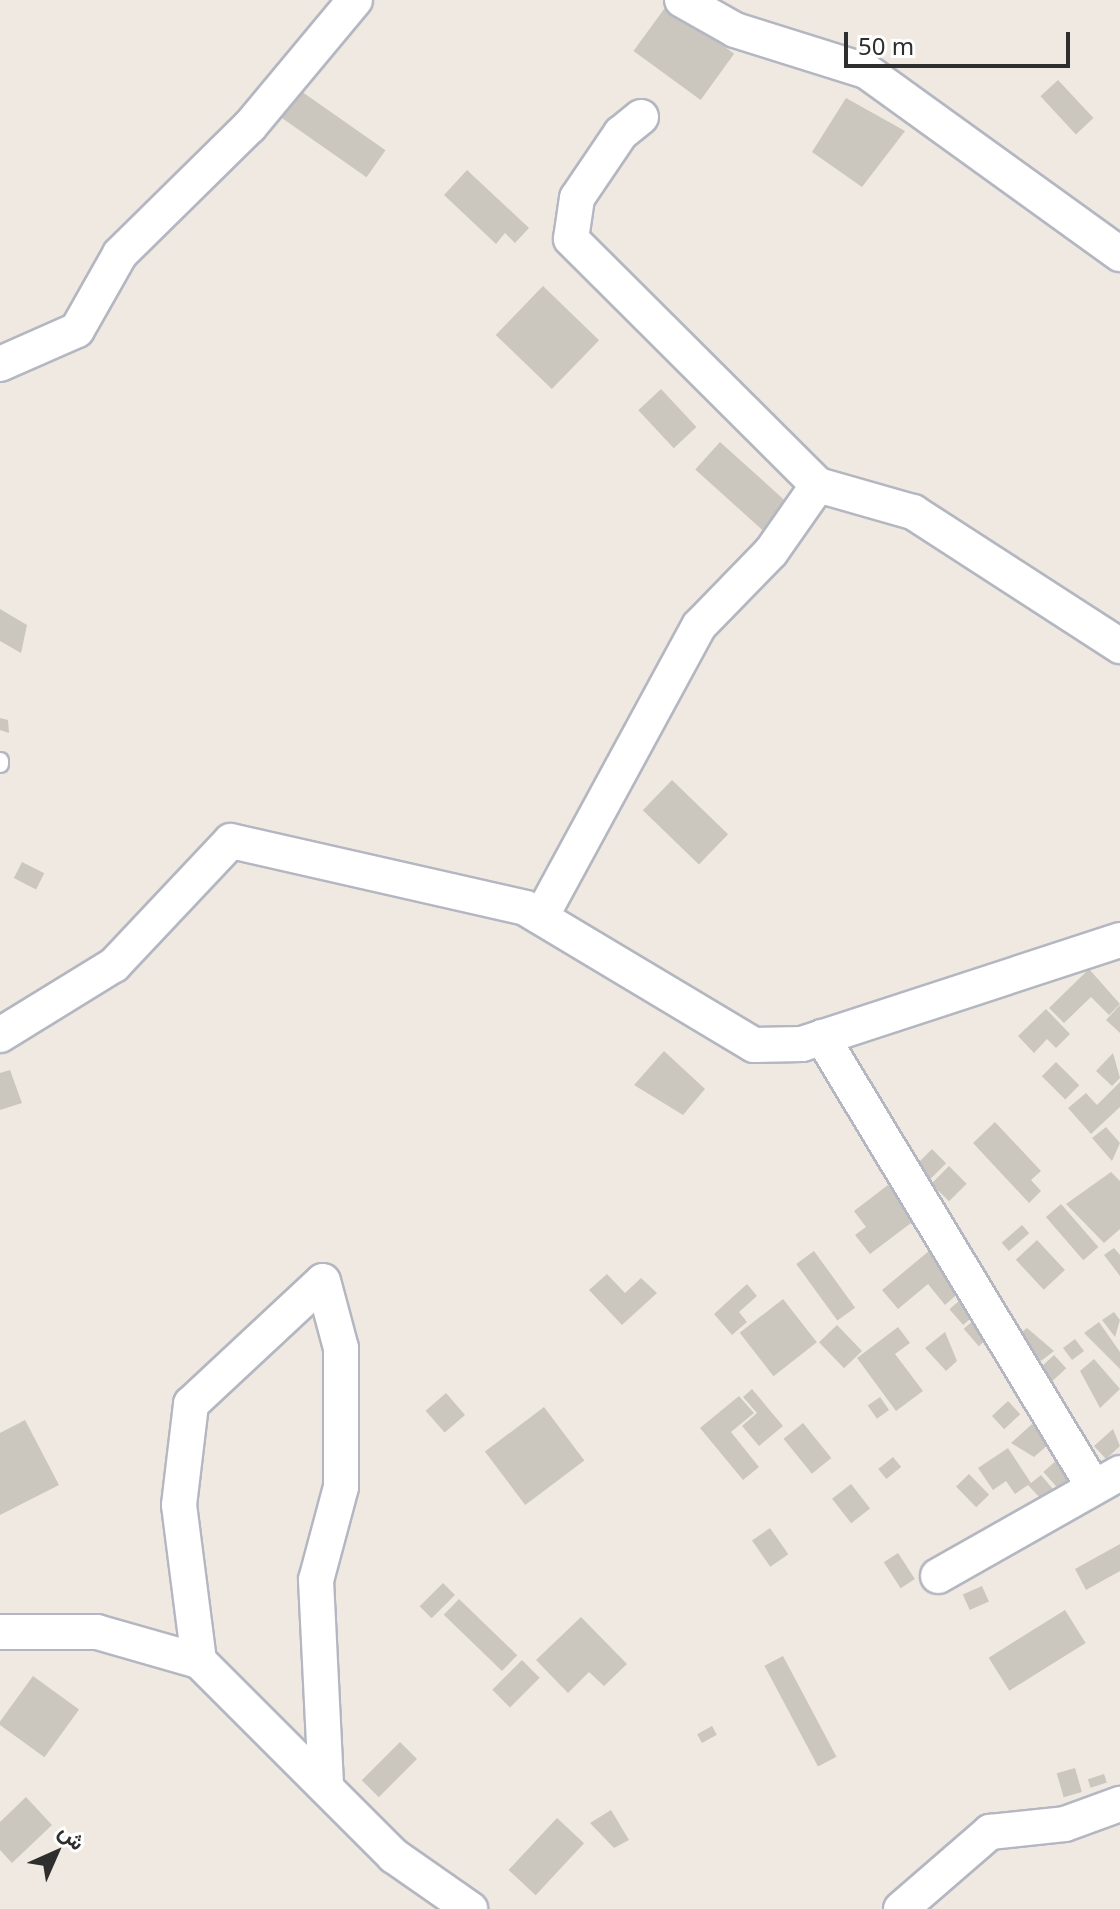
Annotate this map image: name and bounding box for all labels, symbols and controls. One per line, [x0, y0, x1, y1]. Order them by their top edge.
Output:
scale bar [848, 16, 1074, 66]
text: 50 m [858, 29, 914, 62]
north arrow [16, 1813, 96, 1893]
text: ش [53, 1816, 93, 1856]

